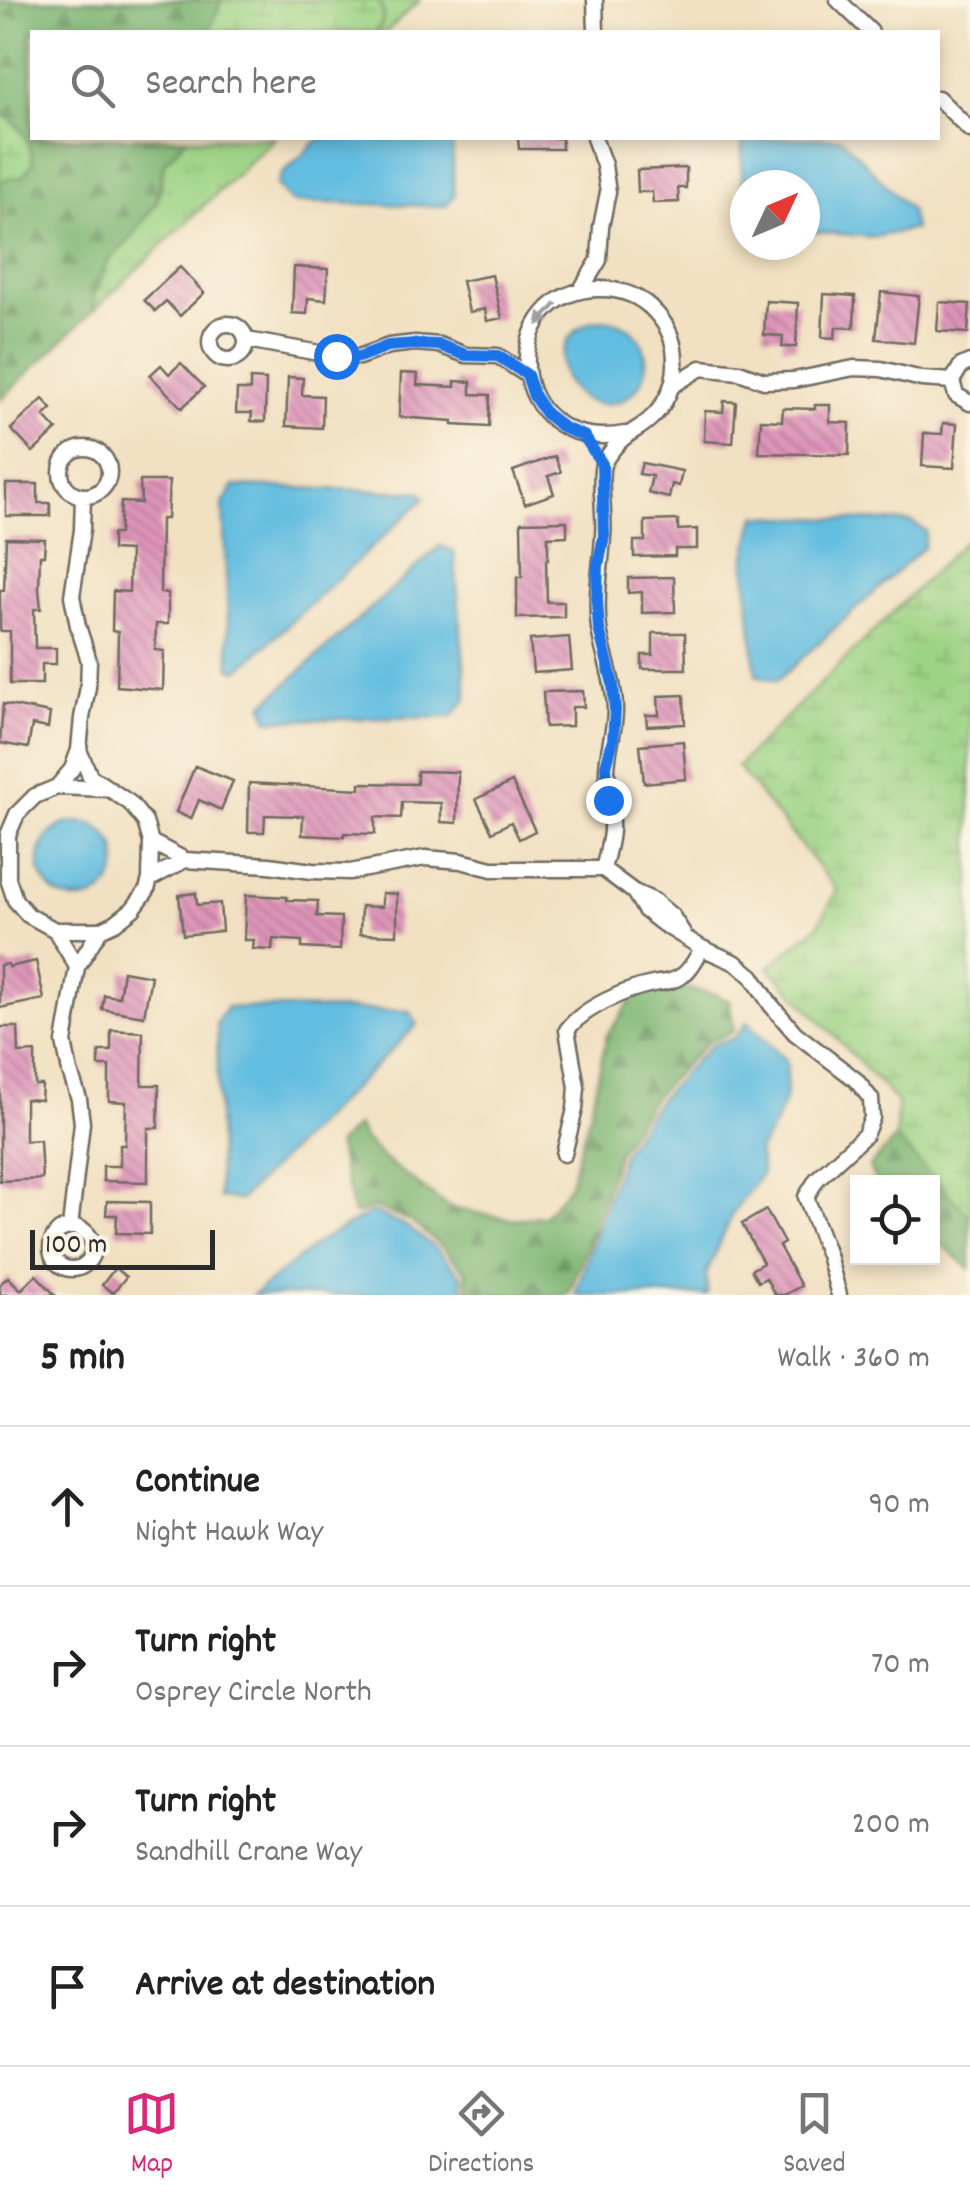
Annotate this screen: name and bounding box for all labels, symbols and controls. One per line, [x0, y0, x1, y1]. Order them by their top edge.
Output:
search box [30, 30, 940, 140]
icon: search [65, 58, 120, 113]
text: Search here [145, 58, 317, 113]
north arrow [730, 170, 820, 260]
one-way arrow [535, 302, 558, 326]
route start [314, 334, 360, 380]
route end [586, 778, 632, 824]
map controls [850, 1175, 940, 1265]
button: locate [850, 1175, 940, 1265]
scale bar [30, 1225, 215, 1270]
text: 100 m [45, 1227, 107, 1267]
text: 5 min [40, 1330, 125, 1390]
text: Walk · 360 m [777, 1337, 930, 1383]
text: Continue [135, 1456, 260, 1511]
icon: ahead [40, 1479, 95, 1534]
text: 90 m [869, 1483, 930, 1529]
text: Night Hawk Way [135, 1511, 323, 1557]
text: Turn right [135, 1616, 276, 1671]
icon: right [40, 1639, 95, 1694]
text: 70 m [871, 1643, 930, 1689]
text: Osprey Circle North [135, 1671, 372, 1717]
text: Turn right [135, 1776, 276, 1831]
icon: right [40, 1799, 95, 1854]
text: 200 m [852, 1803, 930, 1849]
text: Sandhill Crane Way [135, 1831, 362, 1877]
icon: arrive [40, 1959, 95, 2014]
text: Arrive at destination [135, 1959, 435, 2014]
tab: Map [124, 2086, 179, 2186]
tab: Directions [428, 2086, 534, 2186]
tab: Saved [783, 2086, 846, 2186]

